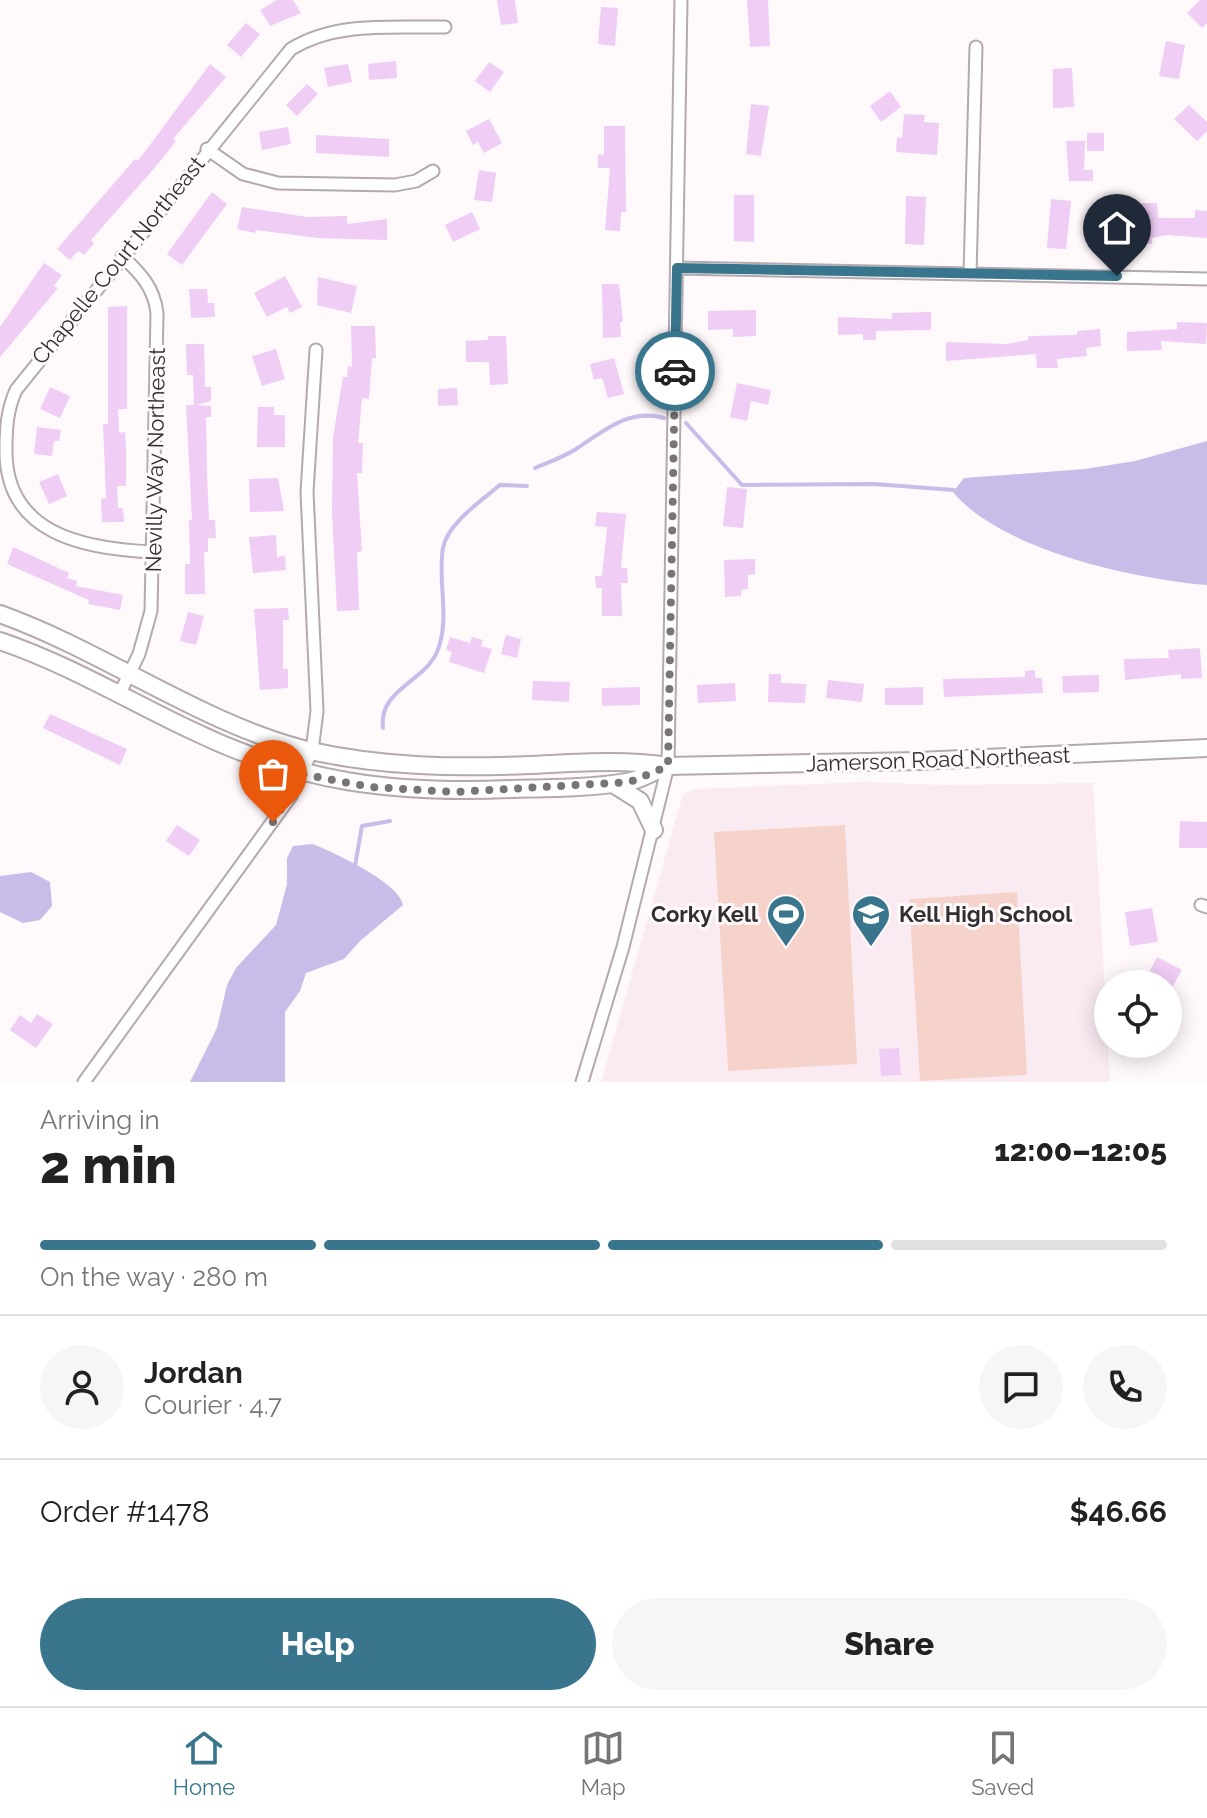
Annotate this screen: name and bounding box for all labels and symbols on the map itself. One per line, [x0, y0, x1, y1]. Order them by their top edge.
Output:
street label: Chapelle Court Northeast [26, 150, 210, 369]
pin [1083, 194, 1151, 276]
courier [635, 331, 715, 411]
street label: Nevilly Way Northeast [140, 347, 170, 573]
pin [239, 740, 307, 822]
street label: Jamerson Road Northeast [805, 741, 1071, 777]
sports icon: Corky Kell [765, 893, 807, 948]
school or university icon: Kell High School [850, 893, 892, 948]
place label: Corky Kell [651, 901, 759, 927]
place label: Kell High School [899, 901, 1073, 927]

